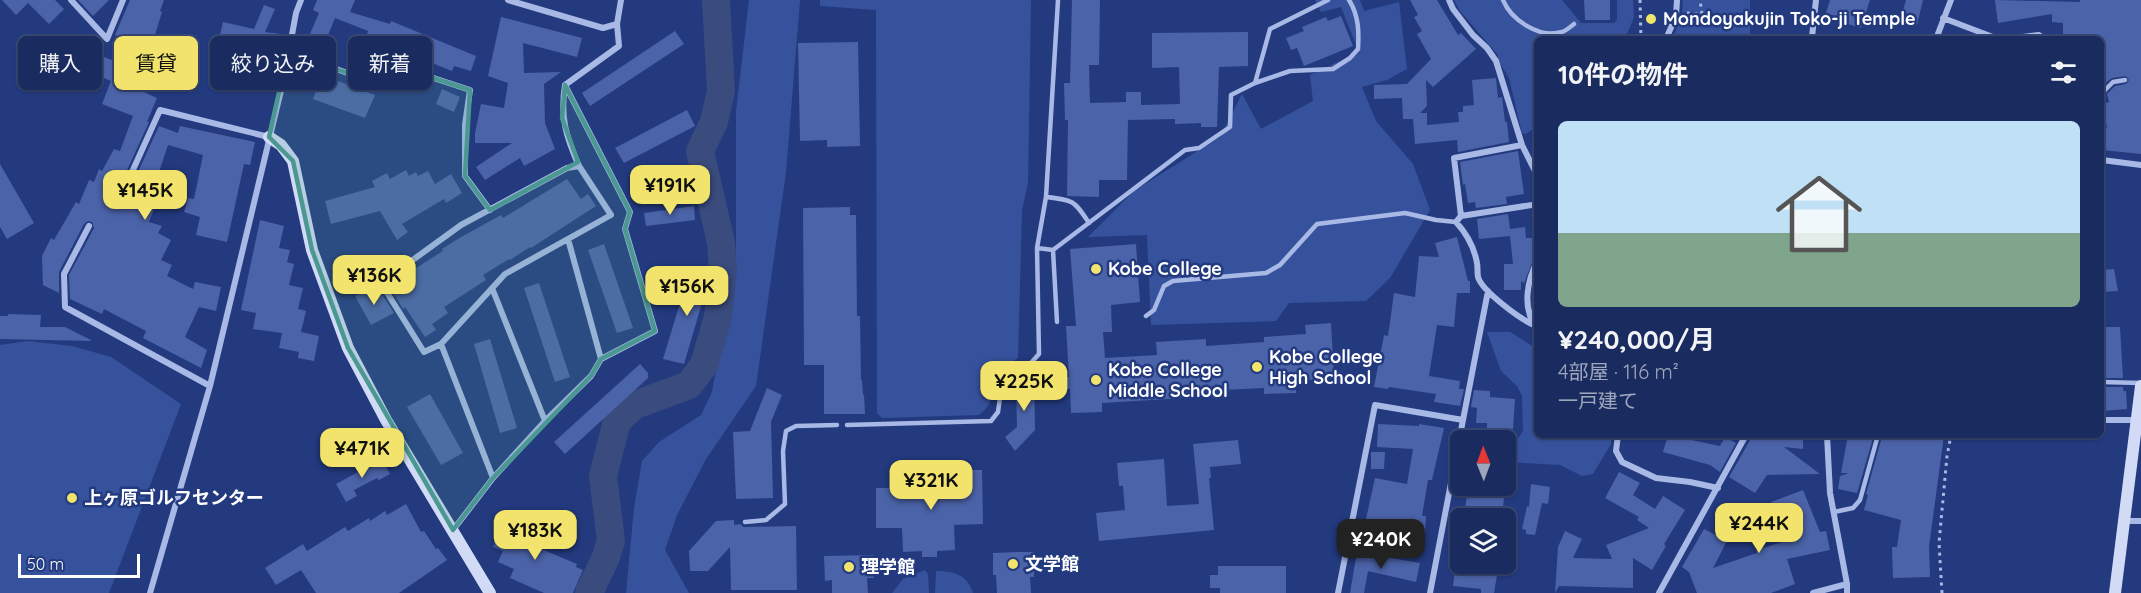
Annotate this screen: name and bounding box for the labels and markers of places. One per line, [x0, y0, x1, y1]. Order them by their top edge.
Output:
place label: Mondoyakujin Toko-ji Temple [1663, 7, 1916, 30]
marker: Mondoyakujin Toko-ji Temple [1644, 12, 1658, 26]
pin: ¥191K [628, 165, 712, 216]
pin: ¥145K [103, 170, 187, 221]
pin: ¥136K [332, 255, 416, 306]
place label: Kobe College [1108, 257, 1222, 280]
marker: Kobe College [1089, 262, 1103, 276]
pin: ¥156K [645, 266, 729, 317]
place label: Kobe College High School [1269, 345, 1383, 389]
place label: Kobe College Middle School [1108, 358, 1228, 402]
marker: Kobe College High School [1250, 360, 1264, 374]
pin: ¥225K [982, 361, 1066, 412]
marker: Kobe College Middle School [1089, 373, 1103, 387]
pin: ¥471K [320, 428, 404, 479]
pin: ¥321K [889, 460, 973, 511]
place label: 上ヶ原ゴルフセンター [84, 486, 264, 509]
marker: 上ヶ原ゴルフセンター [65, 491, 79, 505]
pin: ¥244K [1717, 503, 1801, 554]
pin: ¥183K [493, 510, 577, 561]
pin: ¥240K [1339, 519, 1423, 570]
place label: 文学館 [1025, 552, 1079, 575]
place label: 理学館 [861, 555, 915, 578]
marker: 文学館 [1006, 557, 1020, 571]
marker: 理学館 [842, 560, 856, 574]

